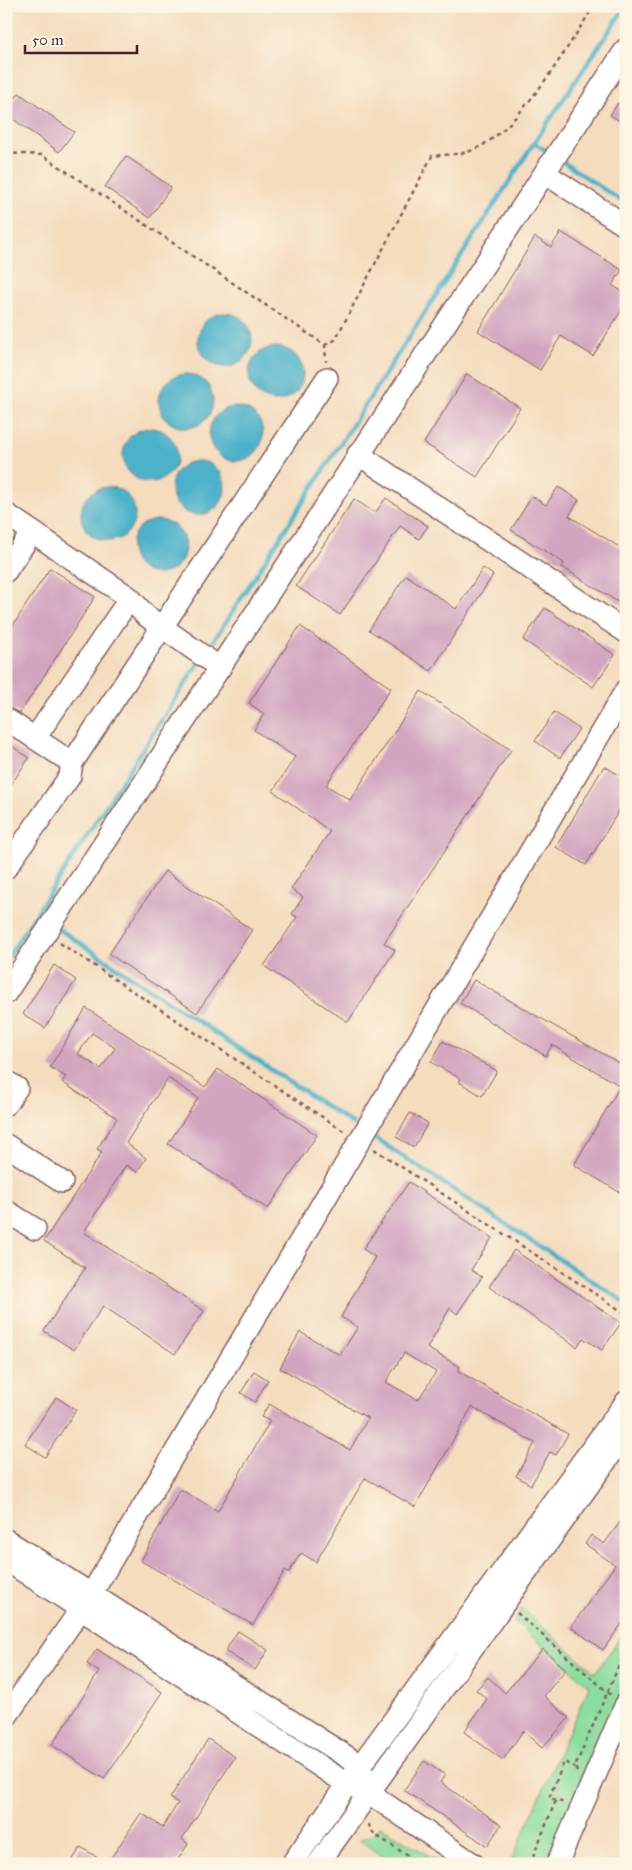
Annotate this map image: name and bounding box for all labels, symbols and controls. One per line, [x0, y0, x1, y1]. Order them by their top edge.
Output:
scale bar [25, 22, 138, 54]
text: 50 m [32, 31, 64, 49]

